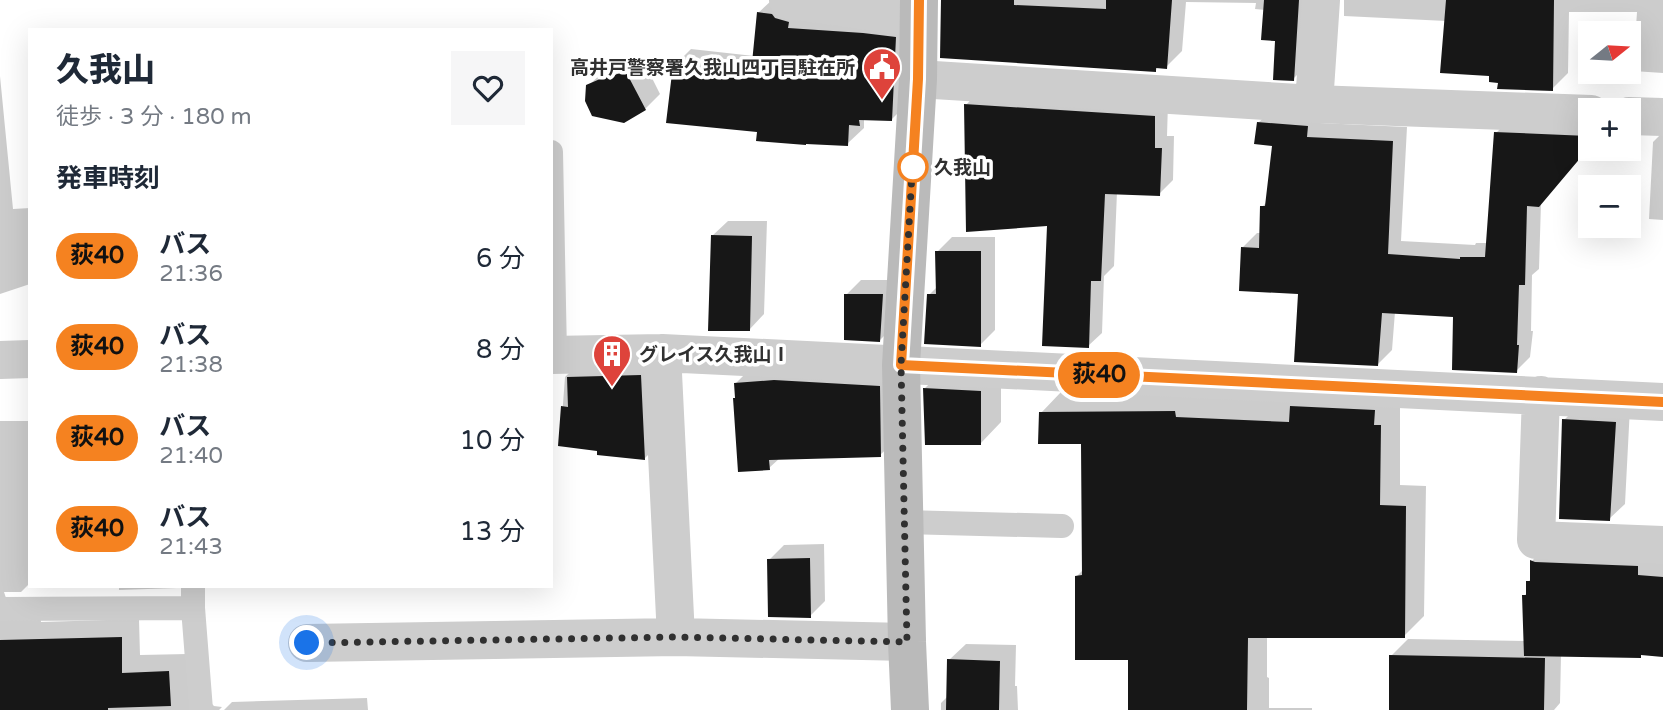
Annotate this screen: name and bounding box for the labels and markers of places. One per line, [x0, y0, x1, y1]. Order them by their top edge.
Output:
public building icon: 高井戸警察署久我山四丁目駐在所 [861, 46, 903, 101]
place label: 高井戸警察署久我山四丁目駐在所 [570, 57, 855, 79]
marker: 久我山 [898, 152, 928, 182]
place label: 久我山 [934, 157, 991, 179]
building icon: グレイス久我山Ⅰ [591, 333, 633, 388]
place label: グレイス久我山Ⅰ [639, 344, 790, 366]

